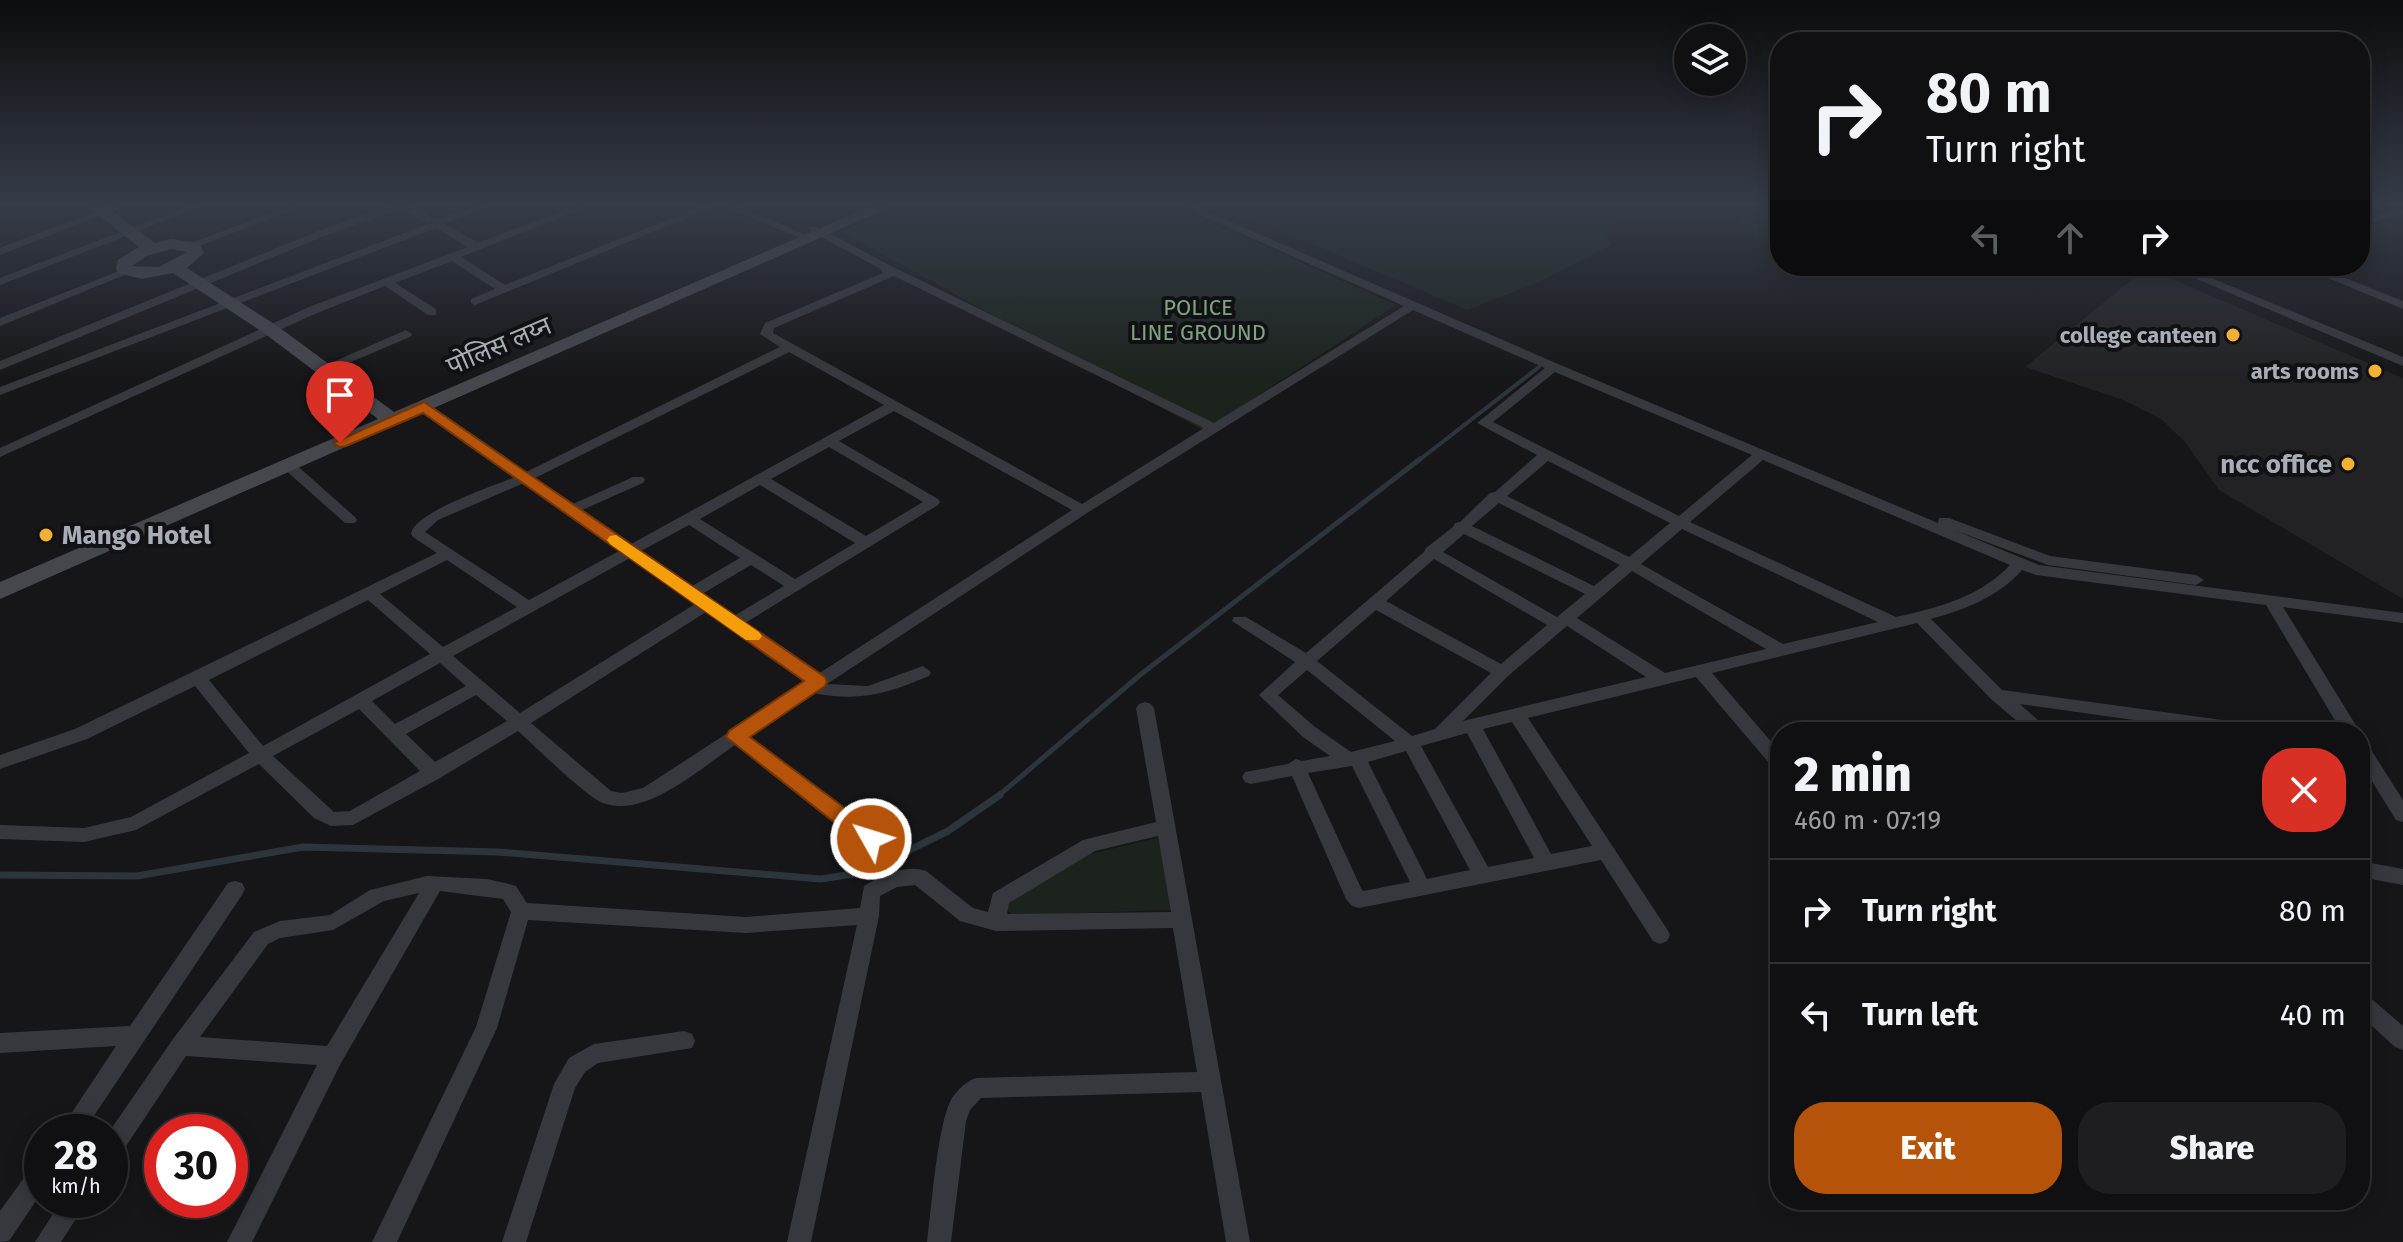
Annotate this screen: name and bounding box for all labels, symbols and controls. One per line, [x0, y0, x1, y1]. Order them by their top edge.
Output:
map controls [1674, 24, 1746, 96]
button: layers [1674, 24, 1746, 96]
text: 80 m [1926, 60, 2052, 127]
icon: right [1794, 64, 1898, 168]
text: Turn right [1926, 128, 2086, 172]
icon: left [1964, 216, 2008, 260]
icon: ahead [2048, 216, 2092, 260]
icon: right [2132, 216, 2176, 260]
park label: POLICE LINE GROUND [1130, 294, 1266, 346]
street label: पोलिस लय्न [442, 310, 557, 382]
place label: college canteen [2060, 322, 2217, 349]
marker: college canteen [2224, 326, 2242, 344]
place label: arts rooms [2251, 358, 2359, 385]
pin [306, 361, 374, 443]
marker: arts rooms [2366, 362, 2384, 380]
icon: arrive [318, 373, 362, 417]
place label: ncc office [2220, 449, 2332, 480]
marker: ncc office [2339, 455, 2357, 473]
place label: Mango Hotel [62, 520, 211, 551]
marker: Mango Hotel [37, 526, 55, 544]
text: 2 min [1794, 746, 1912, 804]
button: close [2262, 748, 2346, 832]
position arrow [829, 797, 913, 881]
text: 460 m · 07:19 [1794, 805, 1941, 836]
icon: right [1794, 889, 1838, 933]
text: Turn right [1862, 893, 1997, 929]
text: 80 m [2279, 893, 2346, 929]
icon: left [1794, 993, 1838, 1037]
text: Turn left [1862, 997, 1978, 1033]
text: 40 m [2280, 997, 2346, 1033]
button: Exit [1794, 1102, 2062, 1194]
button: Share [2078, 1102, 2346, 1194]
speed limit sign: 30 [144, 1114, 248, 1218]
text: 28 [54, 1132, 98, 1180]
text: km/h [51, 1174, 101, 1198]

